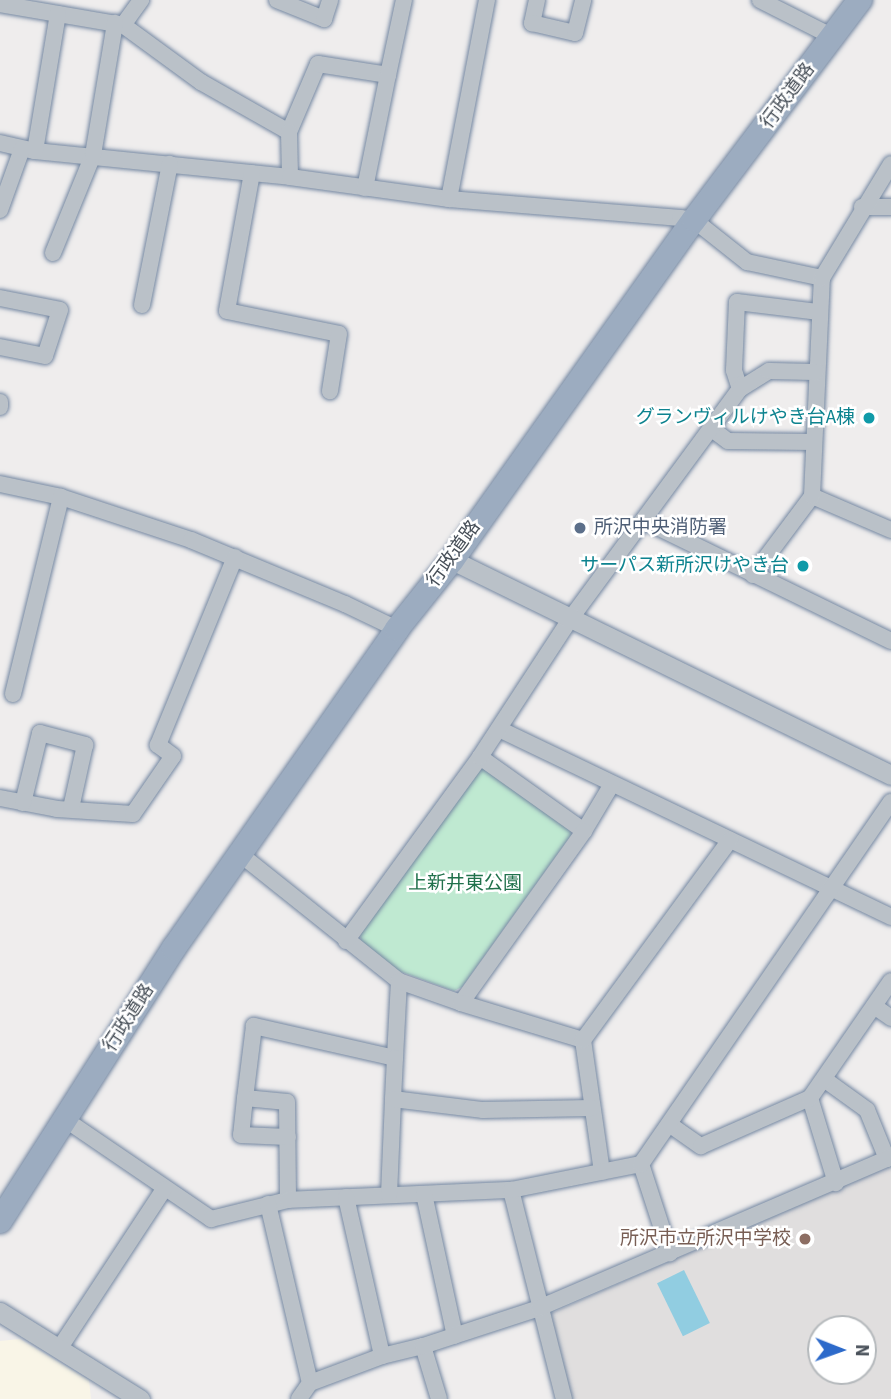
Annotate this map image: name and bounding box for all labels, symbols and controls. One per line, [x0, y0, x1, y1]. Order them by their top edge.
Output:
street label: 行政道路 [756, 59, 820, 133]
place label: グランヴィルけやき台A棟 [636, 407, 855, 429]
marker: グランヴィルけやき台A棟 [861, 410, 877, 426]
street label: 行政道路 [422, 517, 486, 591]
place label: 所沢中央消防署 [594, 517, 727, 539]
marker: 所沢中央消防署 [572, 520, 588, 536]
place label: サーパス新所沢けやき台 [580, 555, 789, 577]
marker: サーパス新所沢けやき台 [795, 558, 811, 574]
park label: 上新井東公園 [408, 873, 522, 895]
street label: 行政道路 [99, 980, 159, 1056]
place label: 所沢市立所沢中学校 [620, 1228, 791, 1250]
marker: 所沢市立所沢中学校 [797, 1231, 813, 1247]
north arrow [807, 1315, 877, 1385]
text: N [848, 1344, 875, 1357]

